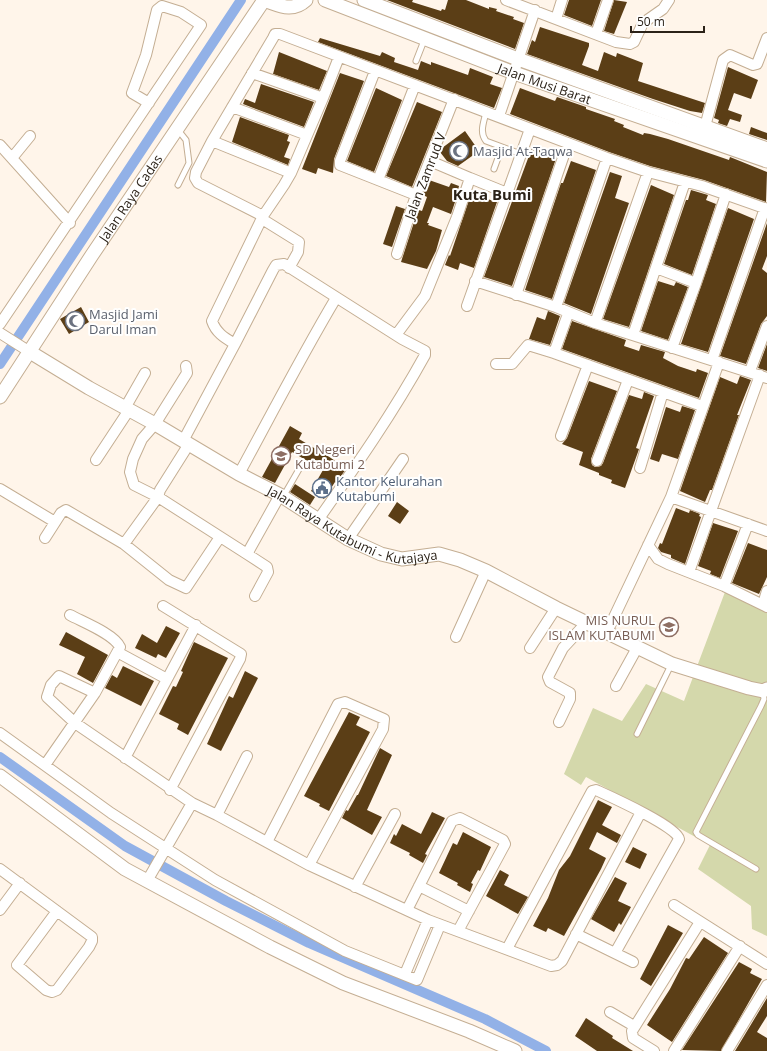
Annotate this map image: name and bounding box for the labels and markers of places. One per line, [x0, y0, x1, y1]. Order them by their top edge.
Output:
mosque icon: Masjid At-Taqwa [448, 140, 470, 162]
place label: Masjid At-Taqwa [473, 142, 573, 160]
place label: Masjid Jami Darul Iman [89, 305, 158, 338]
mosque icon: Masjid Jami Darul Iman [64, 310, 86, 332]
place label: SD Negeri Kutabumi 2 [295, 440, 365, 473]
school or university icon: SD Negeri Kutabumi 2 [270, 445, 292, 467]
place label: Kantor Kelurahan Kutabumi [336, 472, 443, 505]
public building icon: Kantor Kelurahan Kutabumi [311, 477, 333, 499]
place label: MIS NURUL ISLAM KUTABUMI [548, 611, 655, 644]
school or university icon: MIS NURUL ISLAM KUTABUMI [658, 616, 680, 638]

